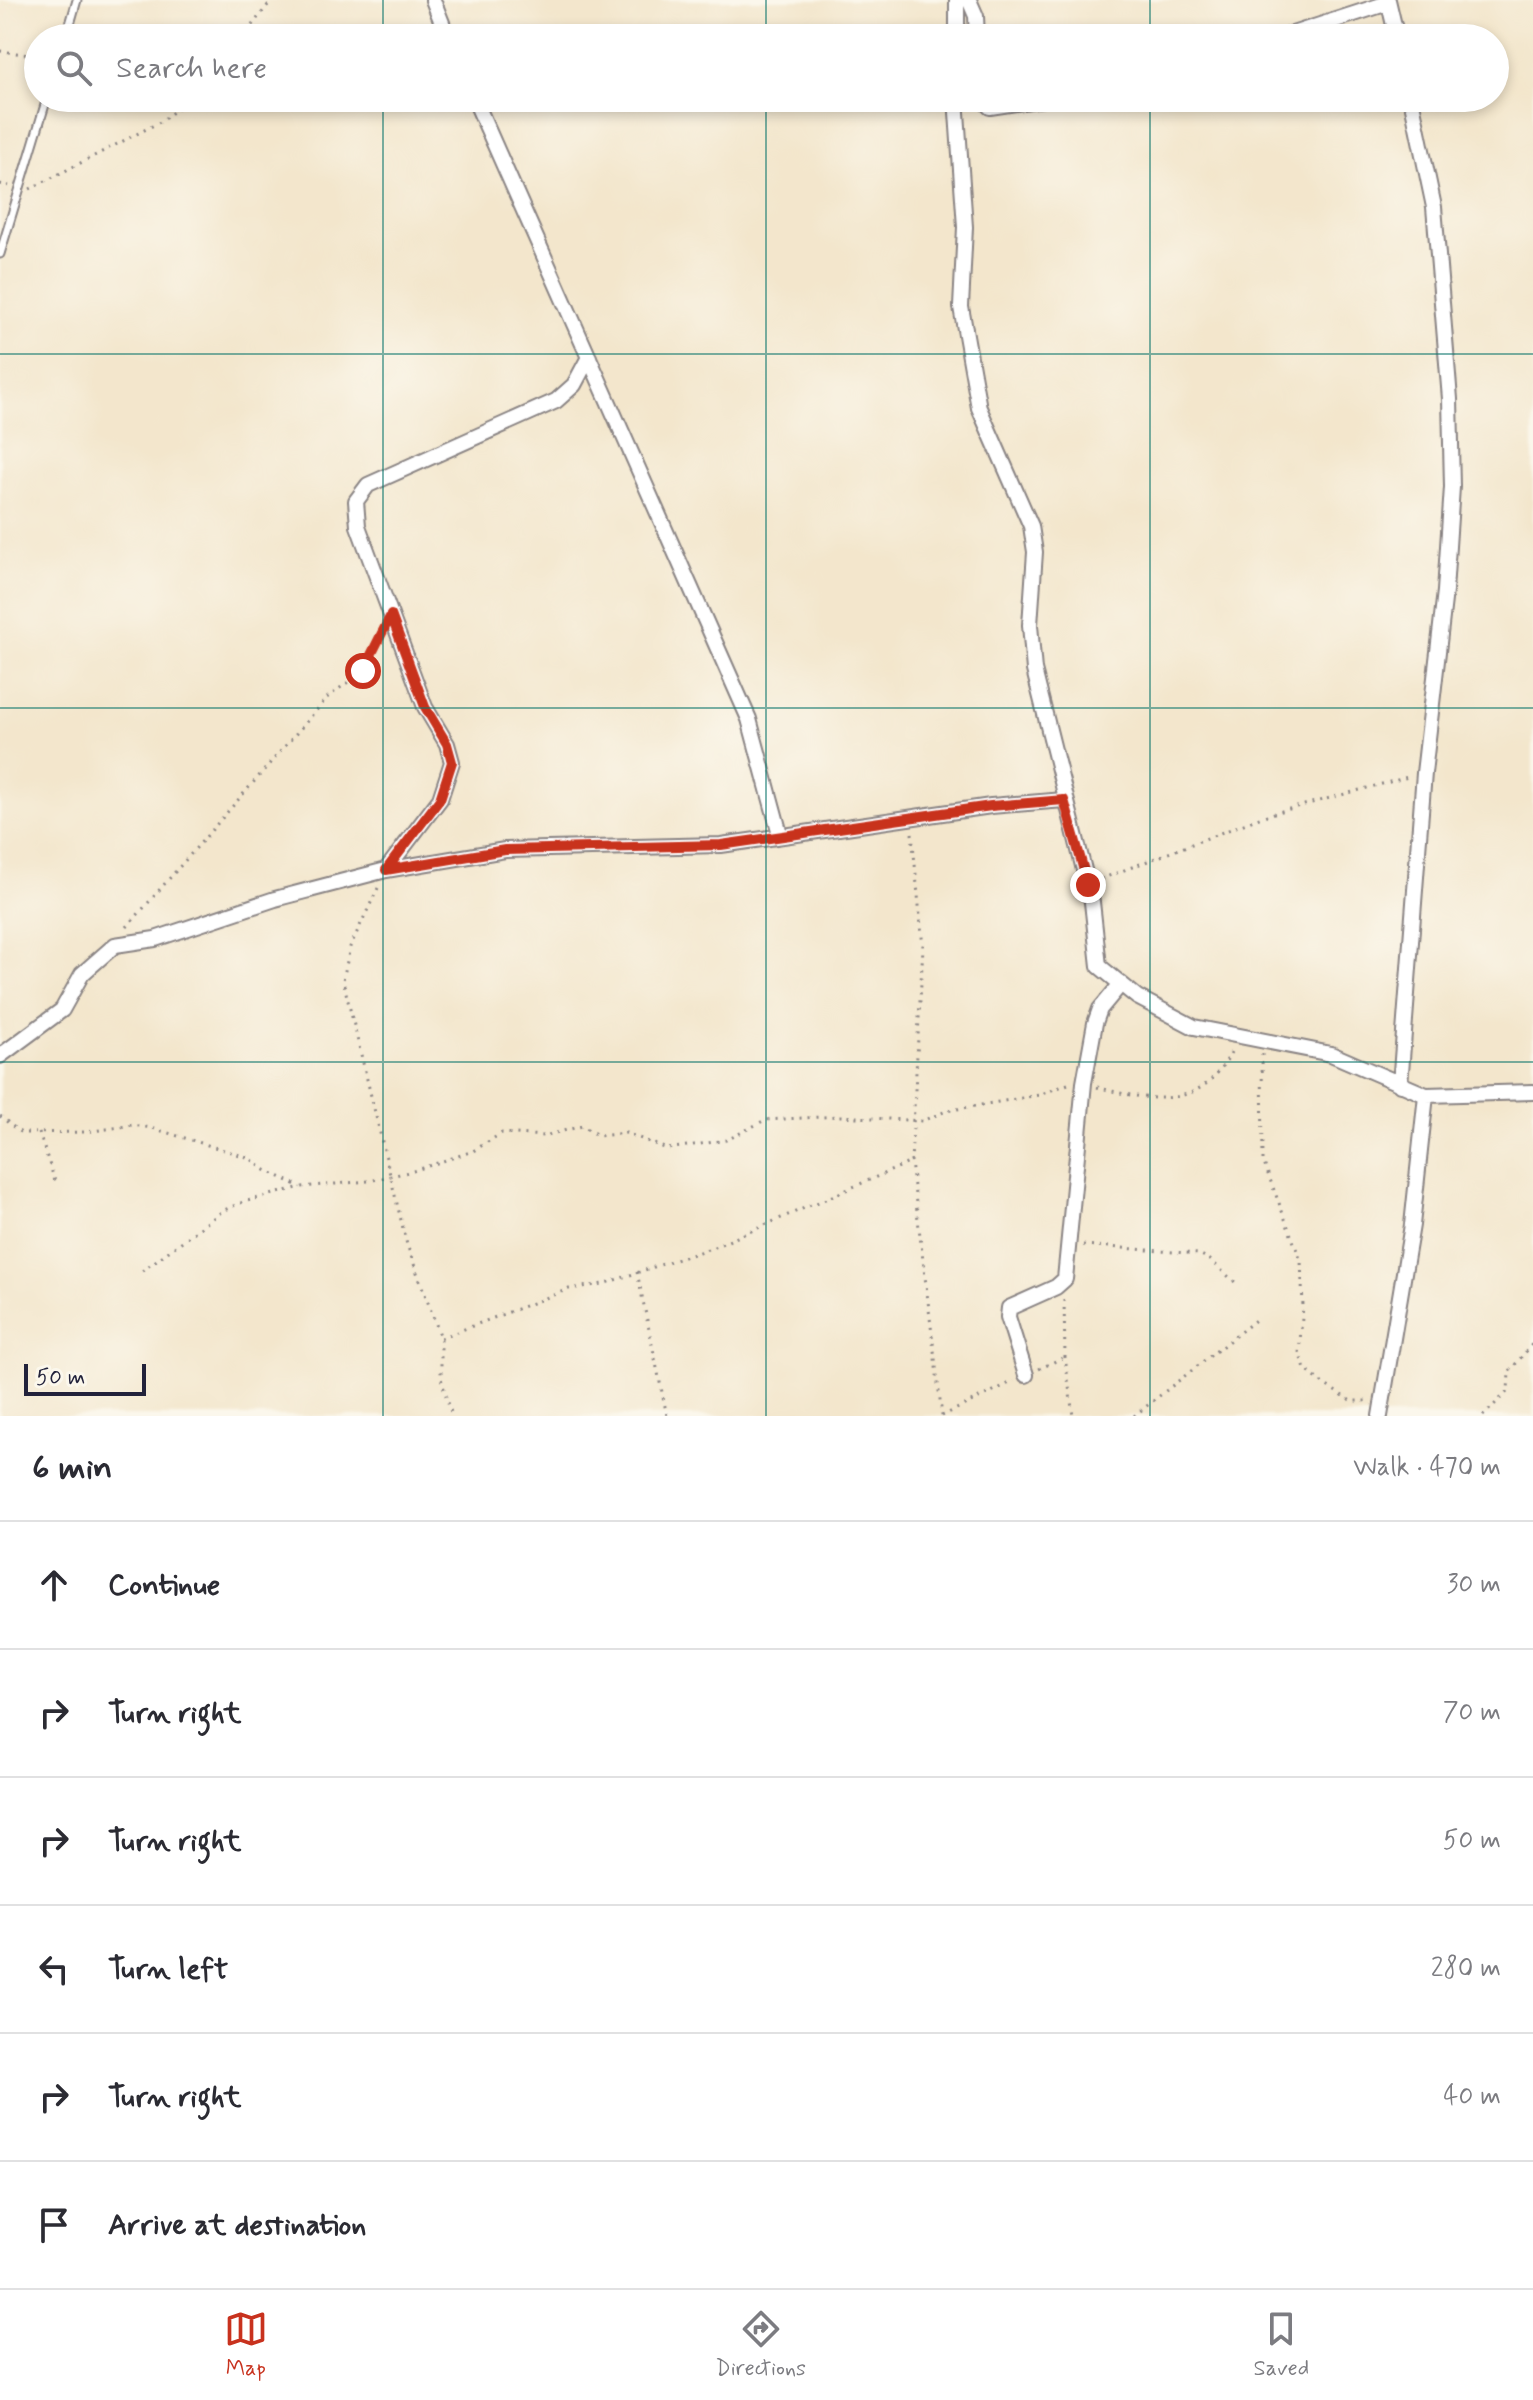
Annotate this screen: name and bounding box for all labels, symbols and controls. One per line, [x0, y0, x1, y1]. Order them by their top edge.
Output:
search box [24, 24, 1509, 112]
icon: search [52, 46, 96, 90]
text: Search here [116, 49, 267, 88]
route start [345, 653, 381, 689]
route end [1070, 867, 1106, 903]
scale bar [24, 1360, 146, 1396]
text: 50 m [36, 1364, 85, 1392]
text: 6 min [32, 1446, 112, 1491]
text: Walk · 470 m [1353, 1451, 1501, 1485]
icon: ahead [32, 1563, 76, 1607]
text: Continue [108, 1566, 220, 1605]
text: 30 m [1447, 1568, 1501, 1602]
icon: right [32, 1691, 76, 1735]
text: Turn right [108, 1694, 241, 1733]
text: 70 m [1443, 1696, 1501, 1730]
icon: right [32, 1819, 76, 1863]
text: Turn right [108, 1822, 241, 1861]
text: 50 m [1443, 1824, 1501, 1858]
icon: left [32, 1947, 76, 1991]
text: Turn left [108, 1950, 228, 1989]
text: 280 m [1431, 1952, 1501, 1986]
icon: right [32, 2075, 76, 2119]
text: Turn right [108, 2078, 241, 2117]
text: 40 m [1443, 2080, 1501, 2114]
icon: arrive [32, 2203, 76, 2247]
text: Arrive at destination [108, 2206, 366, 2245]
tab: Map [224, 2307, 268, 2383]
tab: Directions [715, 2307, 806, 2383]
tab: Saved [1254, 2307, 1309, 2383]

